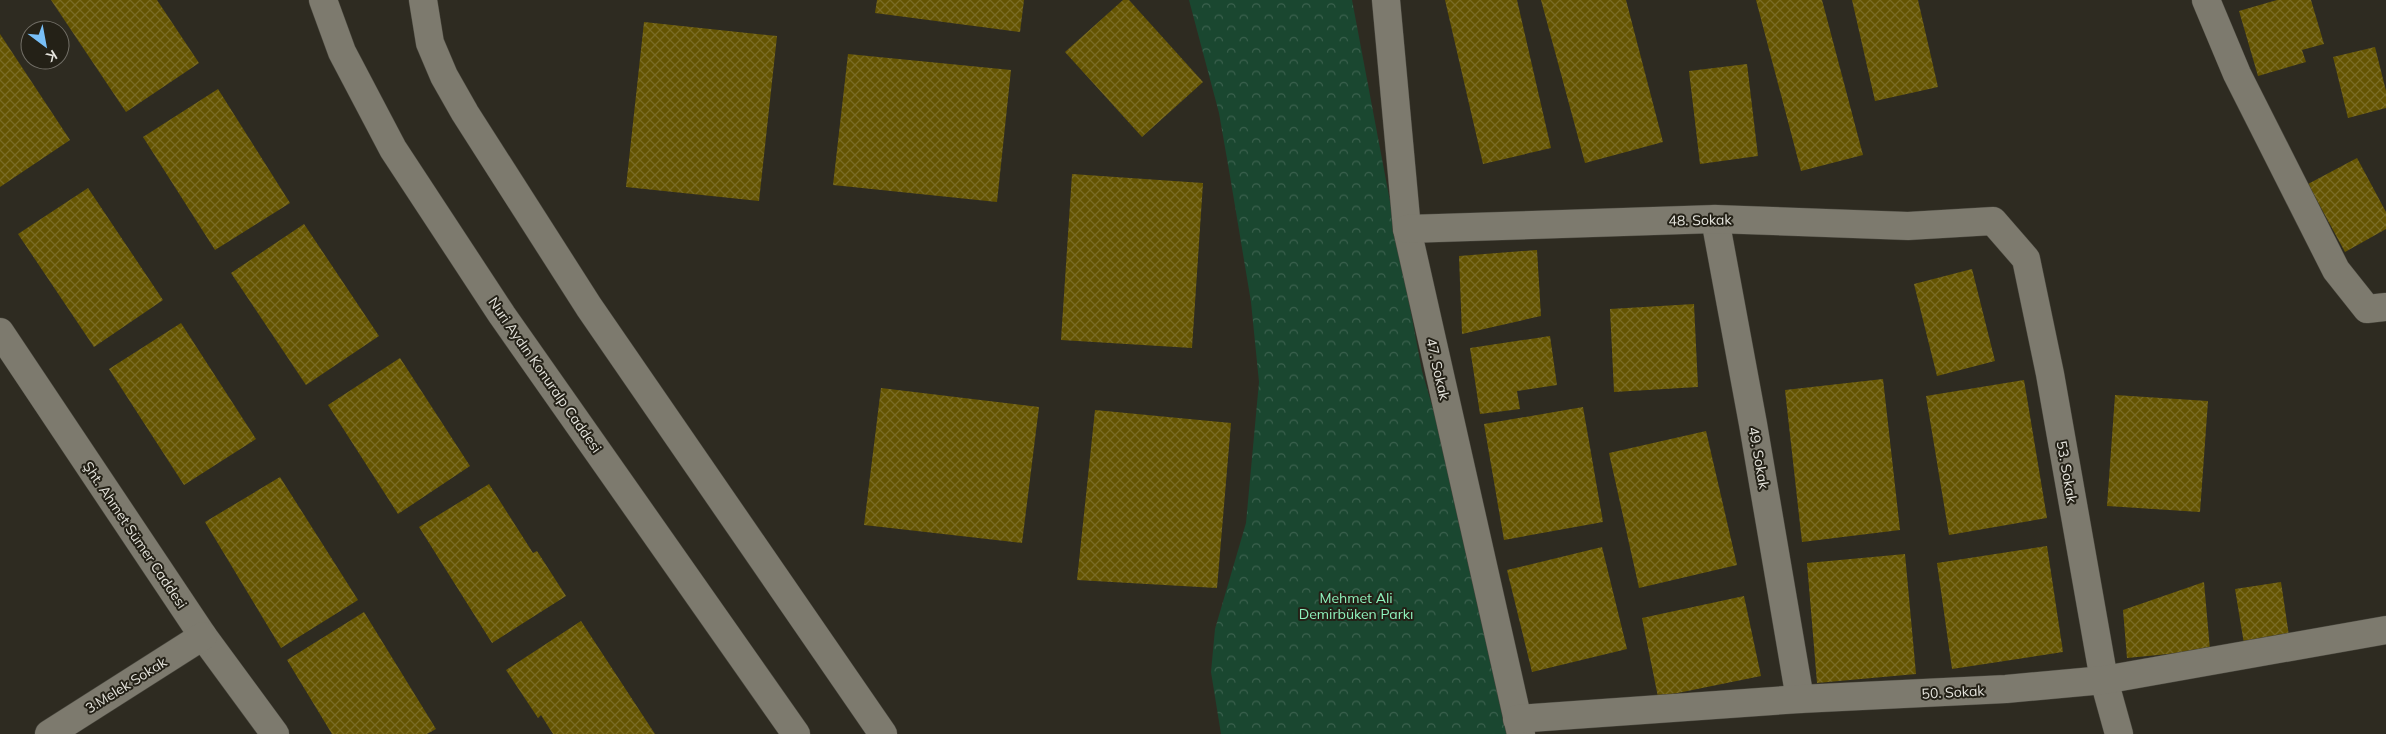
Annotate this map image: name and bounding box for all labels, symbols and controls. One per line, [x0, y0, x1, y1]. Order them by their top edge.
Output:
north arrow [20, 20, 70, 70]
text: K [43, 46, 61, 66]
street label: 48. Sokak [1668, 210, 1732, 230]
street label: Nuri Aydın Konuralp Caddesi [484, 294, 606, 456]
street label: 47. Sokak [1422, 336, 1454, 403]
street label: 49. Sokak [1745, 425, 1773, 491]
street label: 53. Sokak [2053, 439, 2081, 505]
street label: Şht. Ahmet Sümer Caddesi [79, 458, 191, 612]
park label: Mehmet Ali Demirbüken Parkı [1299, 589, 1413, 623]
street label: 3.Melek Sokak [82, 652, 171, 717]
street label: 50. Sokak [1921, 681, 1986, 703]

